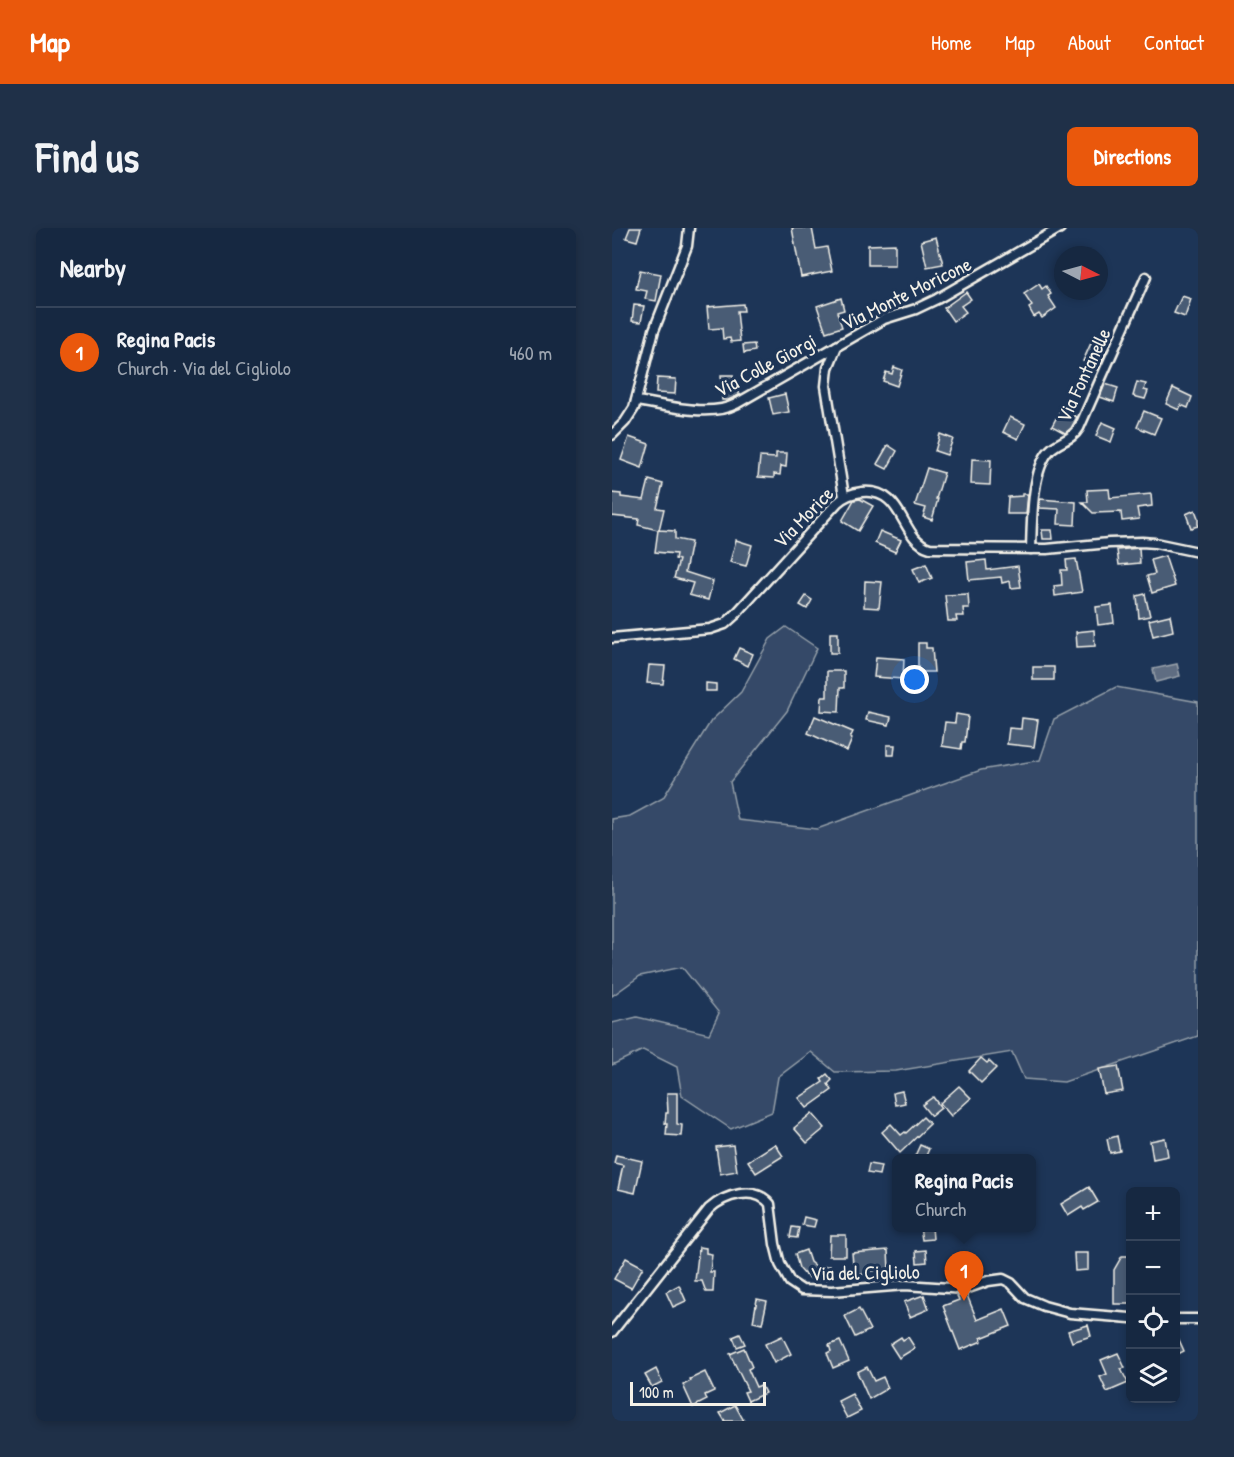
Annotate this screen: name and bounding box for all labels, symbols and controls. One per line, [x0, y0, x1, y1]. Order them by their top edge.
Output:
text: Map [30, 23, 70, 61]
text: Home [931, 28, 972, 57]
text: Map [1005, 28, 1035, 57]
text: About [1068, 28, 1111, 57]
text: Contact [1144, 28, 1204, 57]
button: Directions [1067, 127, 1198, 186]
text: Find us [36, 128, 139, 185]
north arrow [1054, 246, 1108, 300]
text: Nearby [60, 250, 126, 285]
street label: Via Monte Moricone [836, 250, 976, 336]
street label: Via Fontanelle [1049, 323, 1117, 427]
text: Regina Pacis [117, 324, 215, 354]
street label: Via Colle Giorgi [709, 327, 821, 403]
text: 1 [76, 339, 83, 366]
text: 460 m [509, 339, 552, 366]
text: Church · Via del Cigliolo [117, 354, 291, 381]
street label: Via Morice [767, 480, 839, 554]
your location [900, 665, 929, 694]
popup [892, 1154, 1036, 1232]
text: Regina Pacis [915, 1165, 1013, 1195]
map controls [1126, 1187, 1180, 1403]
button: + [1126, 1187, 1180, 1241]
text: Church [915, 1195, 966, 1222]
button: − [1126, 1241, 1180, 1295]
pin: 1 [944, 1252, 984, 1301]
street label: Via del Cigliolo [810, 1258, 920, 1286]
button: locate [1126, 1295, 1180, 1349]
button: layers [1126, 1349, 1180, 1403]
scale bar [630, 1379, 766, 1406]
text: 100 m [639, 1381, 674, 1403]

